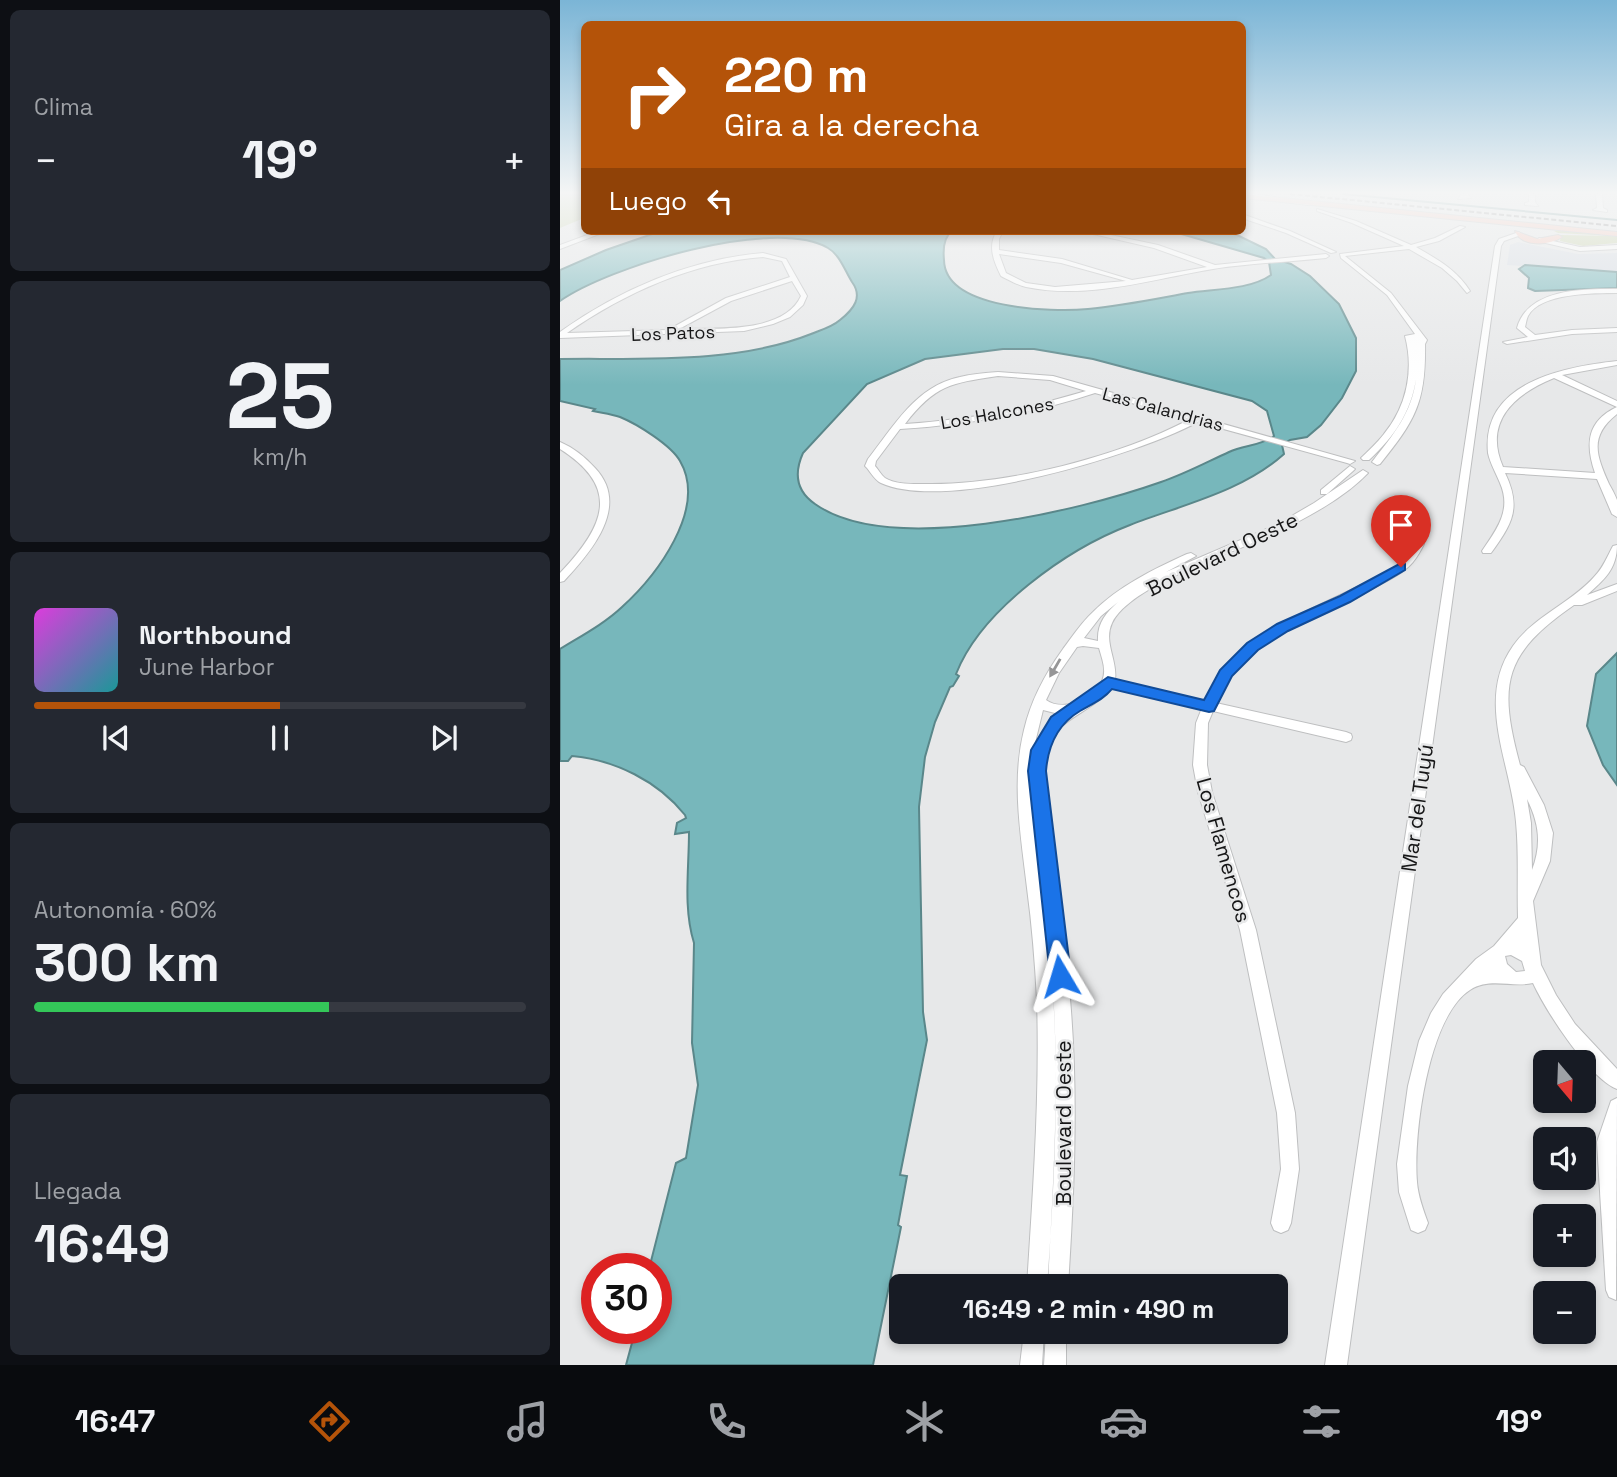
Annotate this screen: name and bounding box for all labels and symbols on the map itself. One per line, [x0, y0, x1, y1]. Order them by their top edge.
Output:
street label: Los Patos [631, 320, 715, 346]
street label: Las Calandrias [1100, 382, 1226, 436]
street label: Los Halcones [939, 392, 1055, 434]
pin [1371, 495, 1431, 567]
street label: Boulevard Oeste [1142, 506, 1302, 602]
one-way arrow [1049, 658, 1061, 677]
street label: Mar del Tuyú [1395, 742, 1439, 874]
street label: Los Flamencos [1190, 774, 1258, 926]
position arrow [1023, 939, 1097, 1013]
street label: Boulevard Oeste [1050, 1040, 1077, 1206]
north arrow [1533, 1050, 1596, 1113]
speed limit sign: 30 [581, 1253, 672, 1344]

